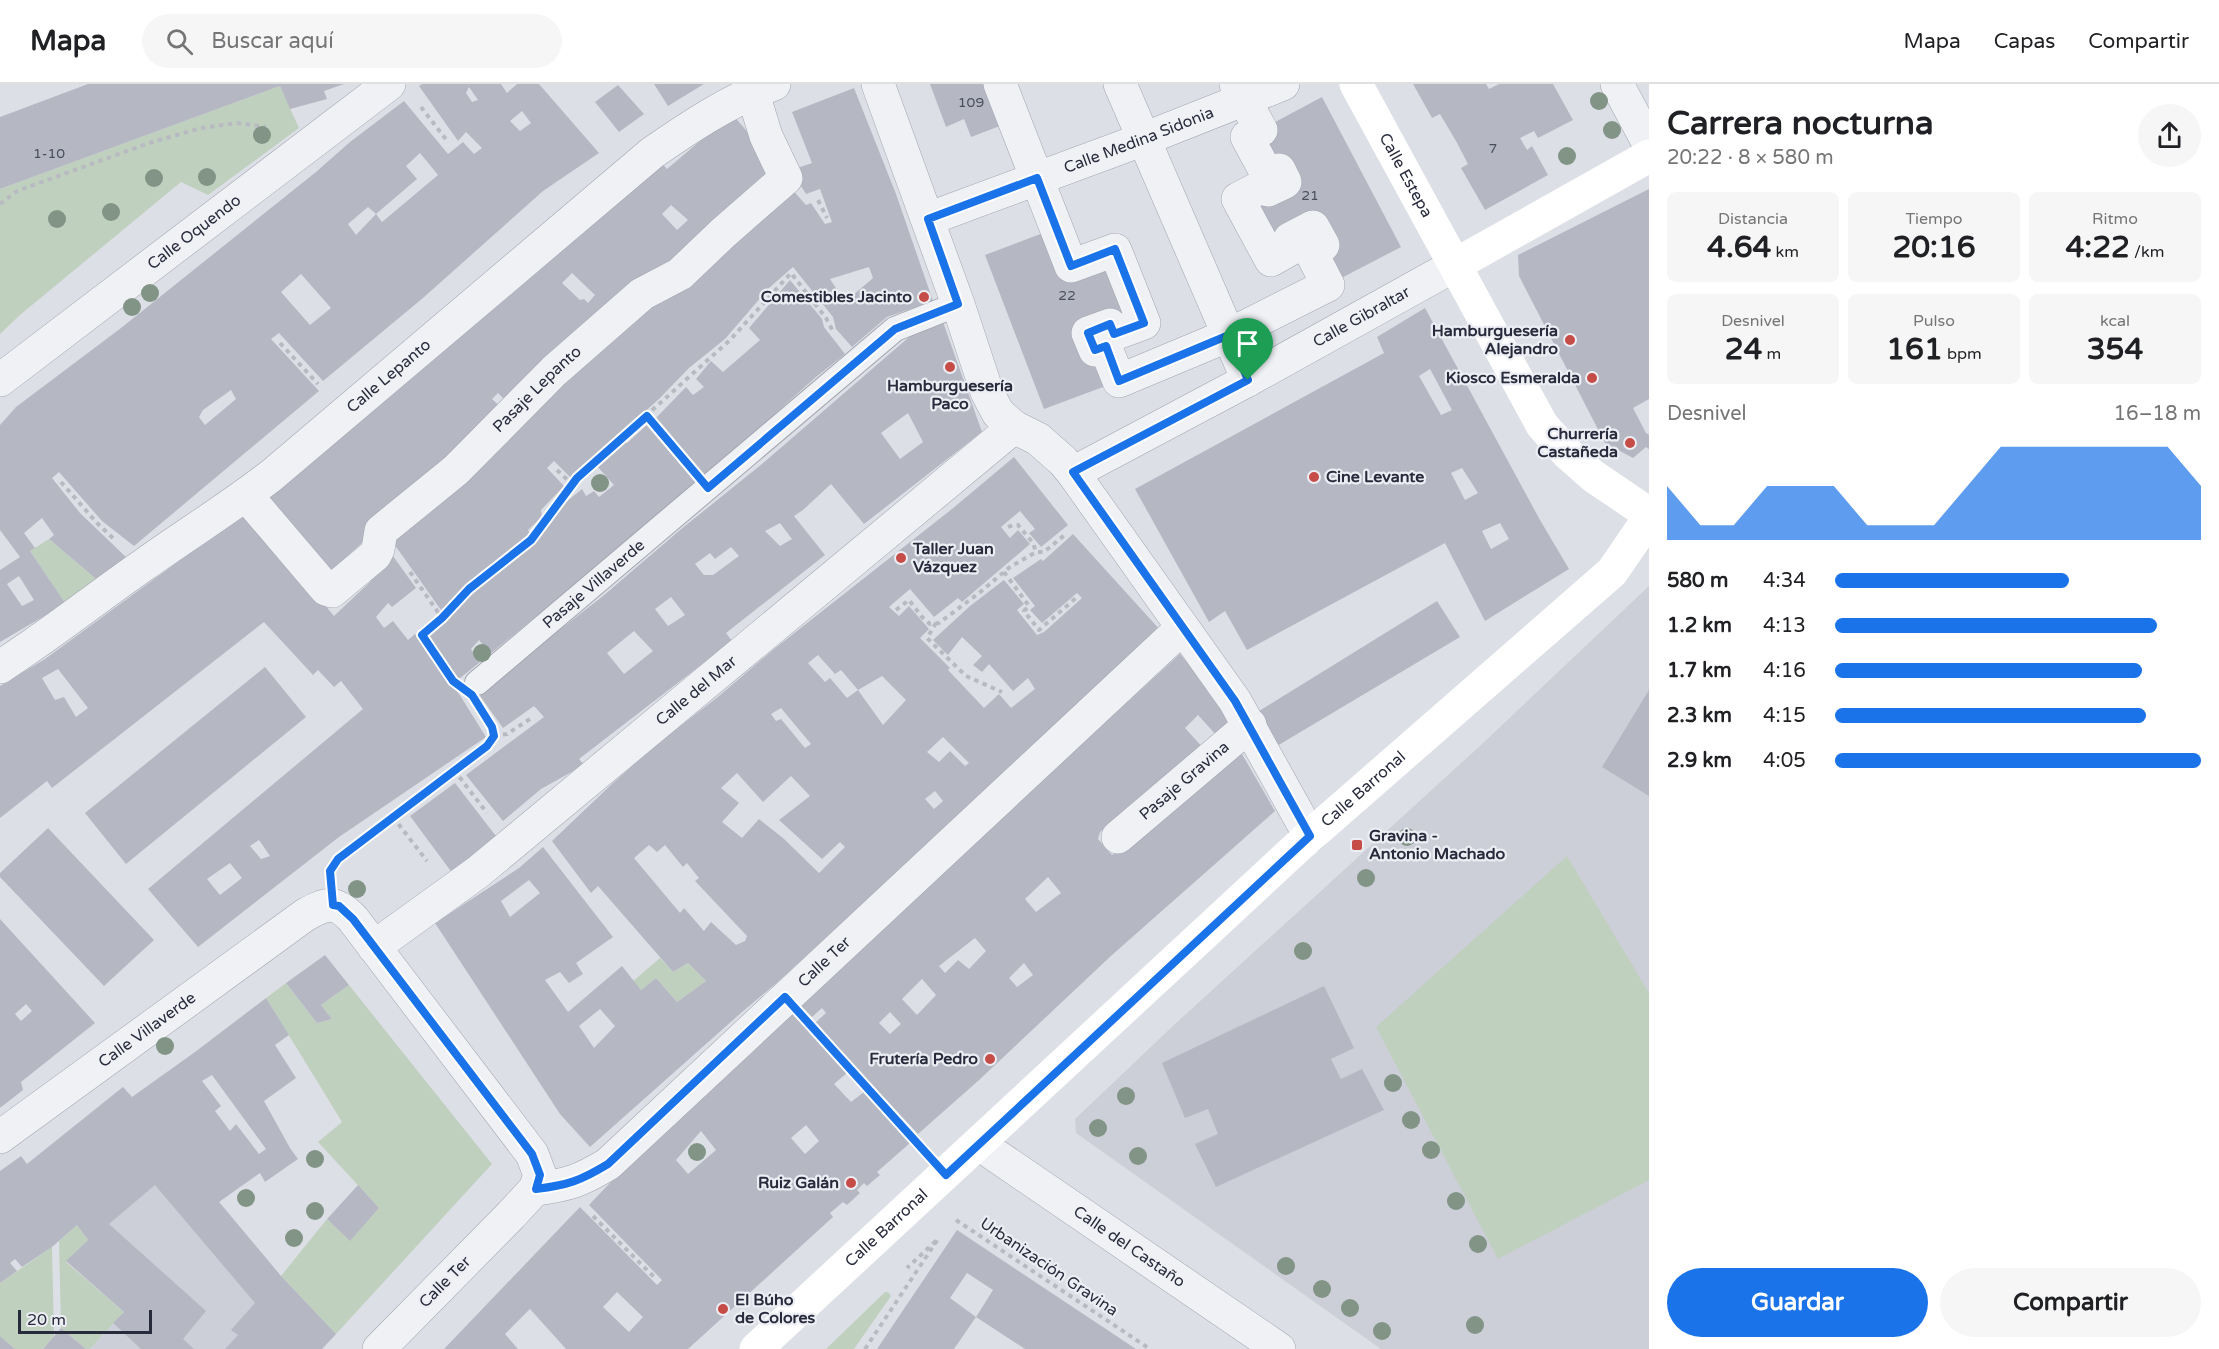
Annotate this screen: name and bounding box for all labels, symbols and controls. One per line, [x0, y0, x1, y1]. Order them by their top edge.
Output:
search box [142, 14, 562, 68]
text: Mapa [30, 24, 106, 58]
icon: search [163, 25, 196, 58]
text: Buscar aquí [211, 28, 334, 54]
text: Mapa [1904, 29, 1961, 54]
text: Capas [1994, 29, 2055, 54]
text: Compartir [2088, 29, 2189, 54]
house number: 109 [958, 94, 984, 111]
street label: Calle Medina Sidonia [1061, 102, 1217, 178]
text: Carrera nocturna [1667, 104, 1933, 143]
button: share [2138, 104, 2201, 167]
street label: Calle Estepa [1375, 130, 1437, 221]
house number: 7 [1489, 140, 1497, 157]
house number: 1-10 [33, 145, 65, 162]
text: 20:22 · 8 × 580 m [1667, 146, 1834, 170]
house number: 21 [1301, 187, 1319, 204]
street label: Calle Oquendo [143, 190, 245, 274]
text: Distancia [1718, 209, 1788, 229]
text: Tiempo [1905, 209, 1963, 229]
text: Ritmo [2092, 209, 2138, 229]
text: 4.64 [1707, 229, 1771, 266]
text: 20:16 [1892, 229, 1976, 266]
text: 4:22 [2066, 229, 2130, 266]
text: km [1771, 242, 1799, 262]
text: /km [2130, 242, 2164, 262]
street label: Calle Gibraltar [1309, 282, 1414, 352]
place label: Comestibles Jacinto [761, 287, 912, 307]
house number: 22 [1058, 287, 1076, 304]
marker: Comestibles Jacinto [917, 290, 931, 304]
text: Desnivel [1721, 311, 1785, 331]
text: Pulso [1913, 311, 1955, 331]
text: kcal [2100, 311, 2130, 331]
pin [1222, 318, 1273, 380]
place label: Hamburguesería Alejandro [1432, 321, 1558, 359]
icon: arrive [1231, 327, 1264, 360]
text: 24 [1725, 331, 1762, 368]
text: 161 [1886, 331, 1943, 368]
text: 354 [2087, 331, 2143, 368]
marker: Hamburguesería Alejandro [1563, 333, 1577, 347]
street label: Calle Lepanto [343, 335, 435, 417]
street label: Pasaje Lepanto [489, 342, 586, 437]
text: m [1762, 344, 1781, 364]
text: bpm [1943, 344, 1982, 364]
marker: Hamburguesería Paco [943, 360, 957, 374]
place label: Kiosco Esmeralda [1446, 368, 1580, 388]
marker: Kiosco Esmeralda [1585, 371, 1599, 385]
place label: Hamburguesería Paco [887, 376, 1013, 414]
text: Desnivel [1667, 402, 1746, 426]
text: 16–18 m [2114, 402, 2201, 426]
place label: Churrería Castañeda [1537, 424, 1618, 462]
marker: Churrería Castañeda [1623, 436, 1637, 450]
place label: Cine Levante [1326, 467, 1424, 487]
marker: Cine Levante [1307, 470, 1321, 484]
street label: Pasaje Villaverde [539, 535, 649, 633]
place label: Taller Juan Vázquez [912, 539, 994, 577]
marker: Taller Juan Vázquez [894, 551, 908, 565]
text: 580 m [1667, 569, 1728, 593]
text: 4:34 [1763, 569, 1806, 593]
text: 1.2 km [1667, 614, 1732, 638]
text: 4:13 [1763, 614, 1806, 638]
street label: Calle del Mar [652, 651, 742, 730]
text: 1.7 km [1667, 659, 1732, 683]
text: 4:16 [1763, 659, 1806, 683]
text: 2.3 km [1667, 704, 1732, 728]
text: 4:15 [1763, 704, 1806, 728]
street label: Pasaje Gravina [1135, 737, 1233, 824]
street label: Calle Barronal [1317, 747, 1410, 832]
text: 2.9 km [1667, 749, 1732, 773]
text: 4:05 [1763, 749, 1806, 773]
place label: Gravina - Antonio Machado [1369, 826, 1506, 864]
marker: Gravina - Antonio Machado [1350, 838, 1364, 852]
street label: Calle Ter [794, 932, 856, 992]
street label: Calle Villaverde [95, 988, 200, 1072]
place label: Frutería Pedro [869, 1049, 978, 1069]
marker: Frutería Pedro [983, 1052, 997, 1066]
place label: Ruiz Galán [758, 1173, 839, 1193]
marker: Ruiz Galán [844, 1176, 858, 1190]
street label: Calle Barronal [841, 1185, 932, 1271]
street label: Calle del Castaño [1070, 1201, 1189, 1292]
street label: Urbanización Gravina [976, 1213, 1122, 1321]
street label: Calle Ter [415, 1251, 476, 1312]
button: Guardar [1667, 1268, 1928, 1337]
button: Compartir [1940, 1268, 2201, 1337]
place label: El Búho de Colores [735, 1290, 816, 1328]
marker: El Búho de Colores [716, 1302, 730, 1316]
scale bar [18, 1307, 152, 1334]
text: 20 m [27, 1310, 66, 1330]

